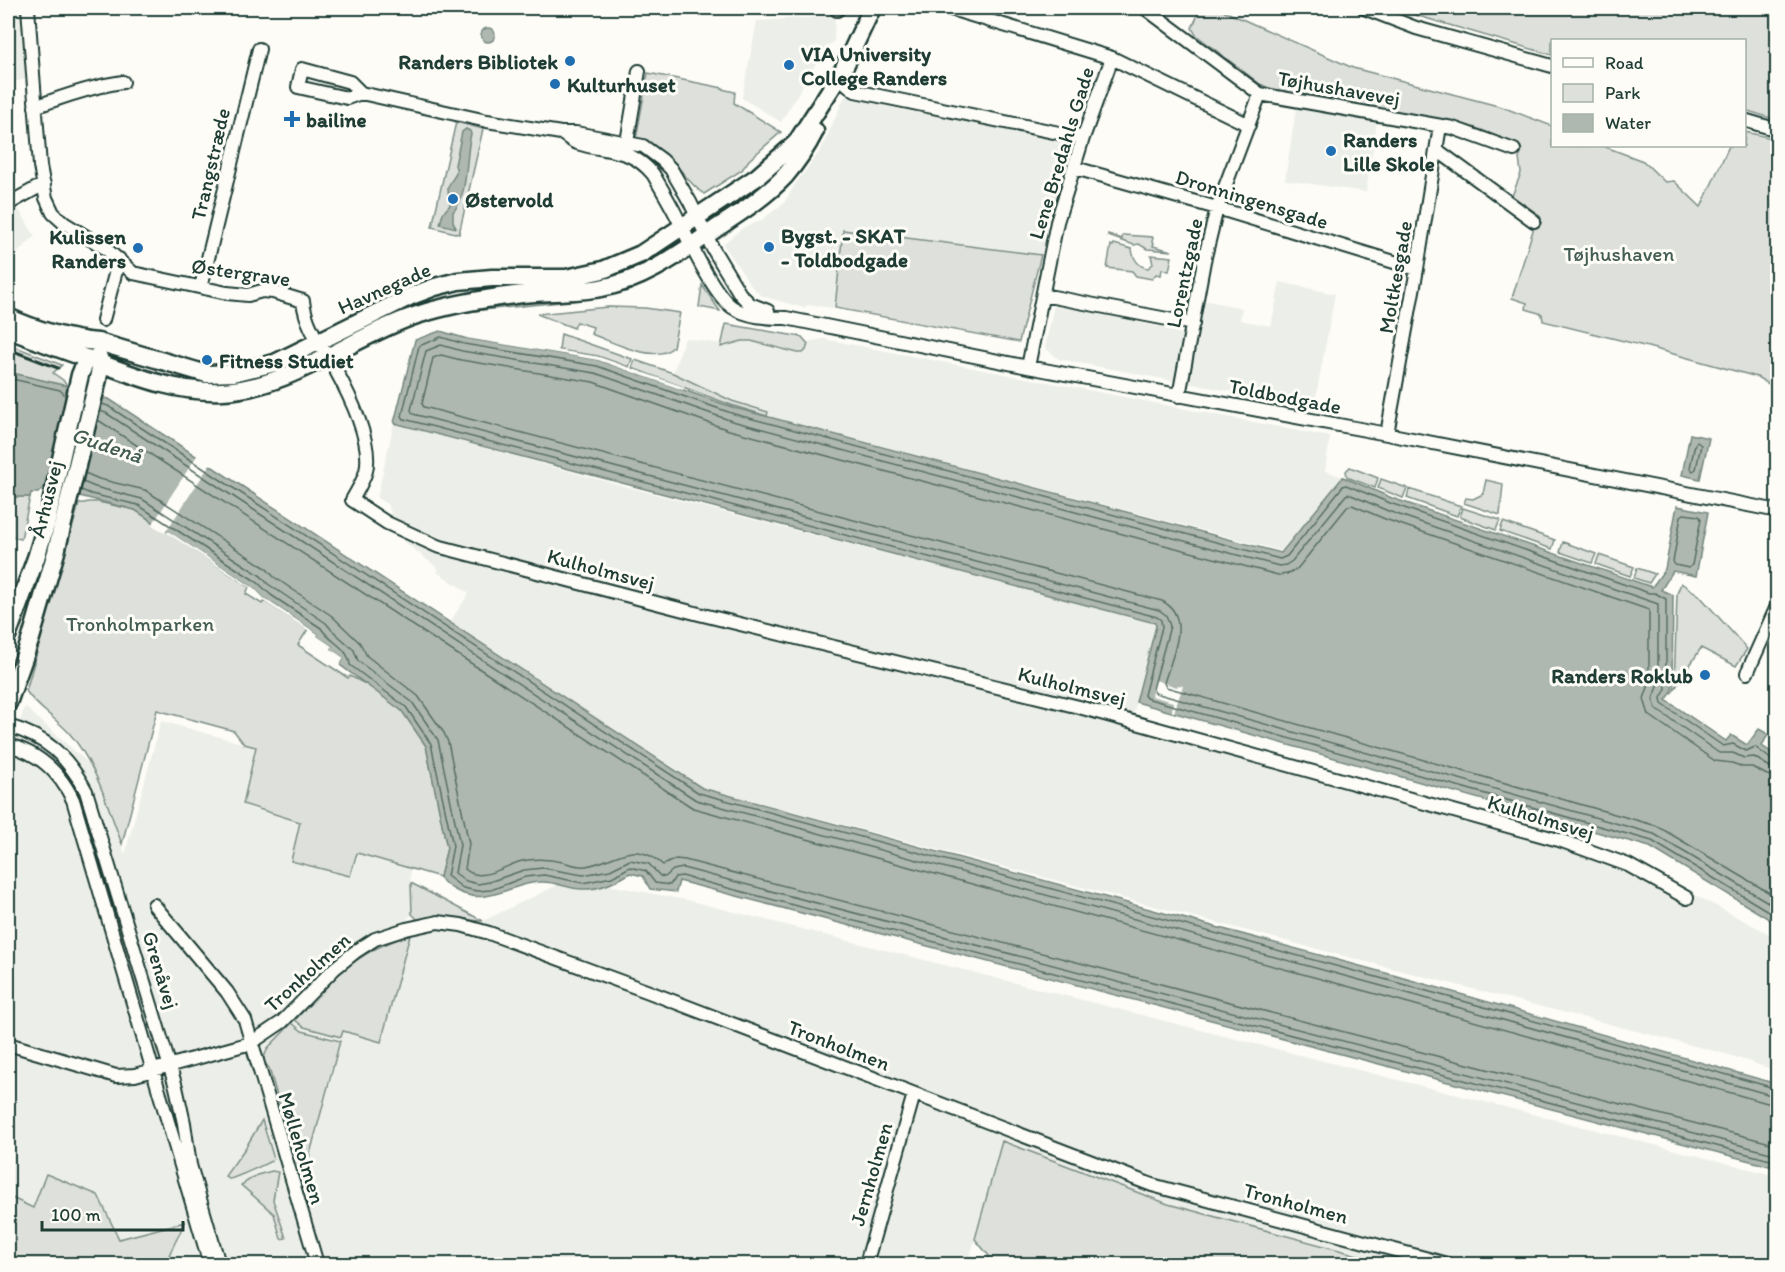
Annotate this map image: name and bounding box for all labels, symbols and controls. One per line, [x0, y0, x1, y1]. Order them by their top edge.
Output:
legend [1551, 39, 1746, 147]
place label: VIA University College Randers [801, 41, 947, 91]
place label: Randers Bibliotek [398, 49, 558, 74]
text: Road [1605, 52, 1644, 74]
marker: Randers Bibliotek [563, 54, 577, 68]
marker: VIA University College Randers [782, 58, 796, 72]
street label: Lene Bredahls Gade [1023, 64, 1099, 242]
street label: Tøjhushavevej [1276, 65, 1402, 111]
place label: Kulturhuset [567, 72, 676, 97]
marker: Kulturhuset [548, 77, 562, 91]
text: Park [1605, 82, 1640, 104]
street label: Trangstræde [185, 105, 235, 223]
place label: bailine [306, 107, 366, 132]
marker: bailine [283, 110, 301, 128]
text: Water [1605, 112, 1651, 134]
place label: Randers Lille Skole [1343, 127, 1435, 176]
marker: Randers Lille Skole [1324, 144, 1338, 158]
street label: Dronningensgade [1173, 164, 1331, 234]
place label: Østervold [465, 187, 554, 212]
marker: Østervold [446, 192, 460, 206]
street label: Lorentzgade [1160, 216, 1208, 330]
street label: Moltkesgade [1373, 219, 1417, 335]
place label: Bygst. - SKAT - Toldbodgade [781, 223, 908, 273]
place label: Kulissen Randers [49, 224, 126, 273]
marker: Bygst. - SKAT - Toldbodgade [762, 240, 776, 254]
marker: Kulissen Randers [131, 241, 145, 255]
park label: Tøjhushaven [1564, 241, 1674, 266]
street label: Østergrave [190, 253, 292, 291]
street label: Havnegade [333, 256, 435, 320]
place label: Fitness Studiet [219, 348, 354, 373]
marker: Fitness Studiet [200, 353, 214, 367]
street label: Toldbodgade [1227, 373, 1343, 419]
water label: Gudenå [68, 421, 146, 469]
street label: Århusvej [24, 458, 68, 540]
street label: Kulholmsvej [545, 543, 657, 595]
park label: Tronholmparken [66, 611, 214, 636]
street label: Kulholmsvej [1016, 661, 1128, 711]
place label: Randers Roklub [1551, 663, 1693, 688]
marker: Randers Roklub [1698, 668, 1712, 682]
street label: Kulholmsvej [1485, 789, 1597, 845]
street label: Tronholmen [259, 927, 355, 1017]
street label: Grenåvej [137, 928, 185, 1012]
street label: Tronholmen [784, 1014, 894, 1076]
street label: Mølleholmen [273, 1089, 331, 1207]
street label: Jernholmen [844, 1119, 898, 1229]
street label: Tronholmen [1241, 1177, 1351, 1229]
scale bar [42, 1194, 183, 1232]
text: 100 m [51, 1204, 101, 1226]

